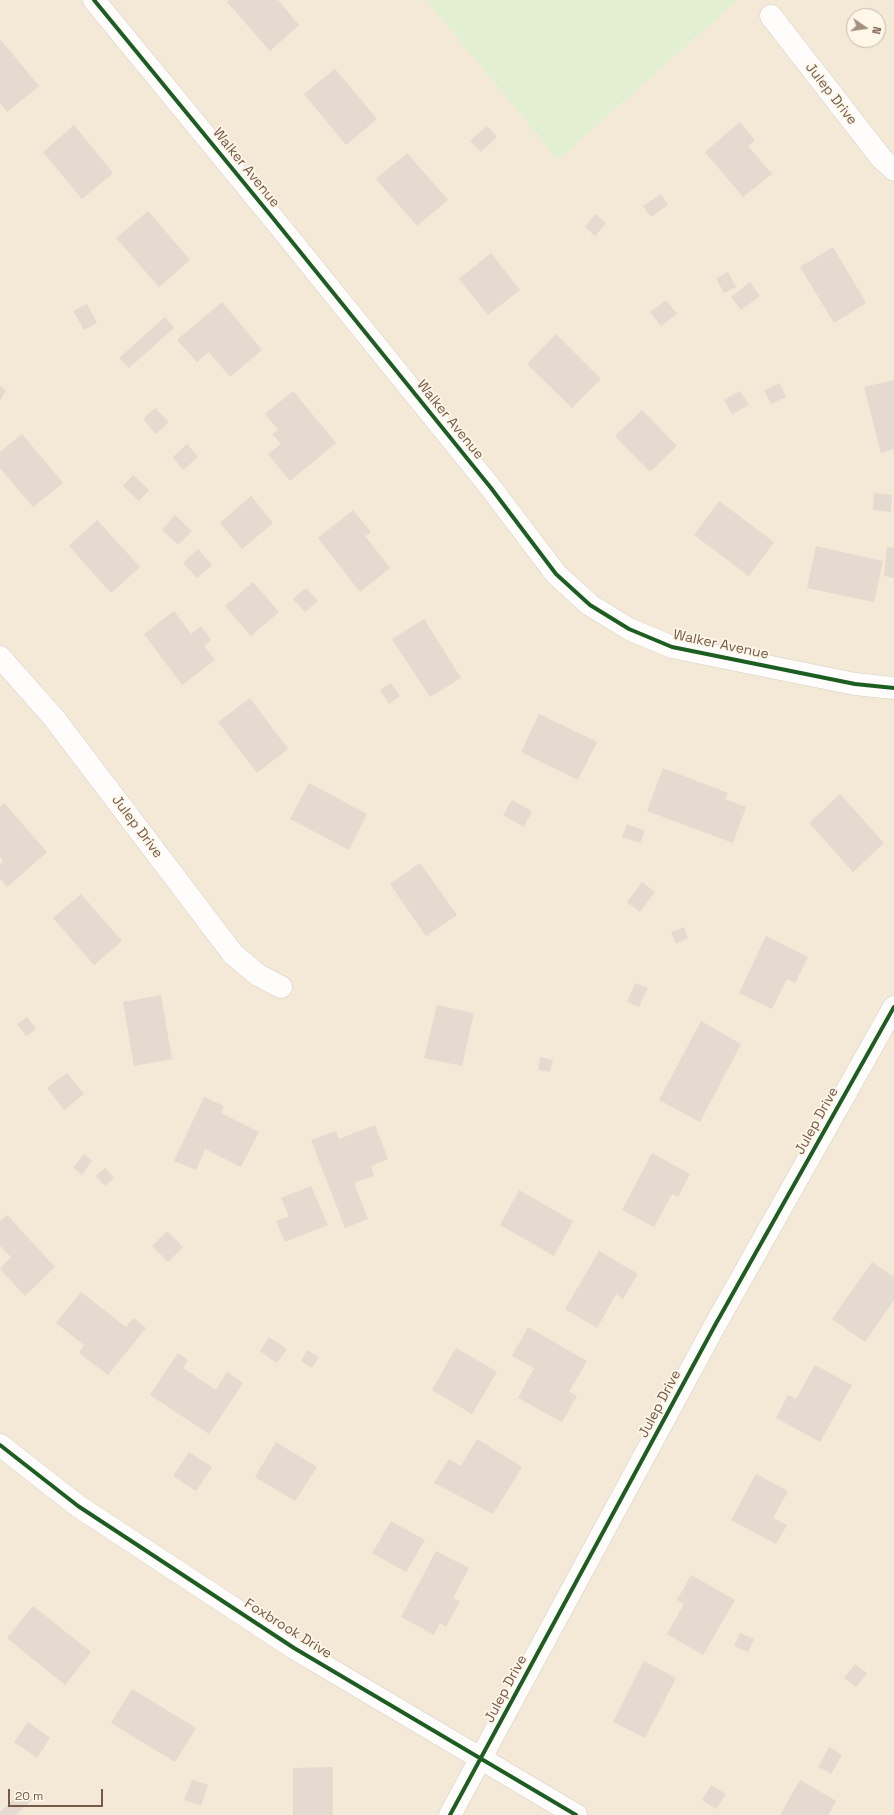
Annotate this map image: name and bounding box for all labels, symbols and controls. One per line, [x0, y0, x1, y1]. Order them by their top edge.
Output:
north arrow [846, 8, 886, 48]
text: N [869, 25, 884, 36]
street label: Julep Drive [801, 60, 861, 128]
street label: Walker Avenue [209, 125, 283, 211]
street label: Walker Avenue [413, 377, 487, 463]
street label: Walker Avenue [672, 627, 770, 663]
street label: Julep Drive [108, 792, 166, 862]
street label: Julep Drive [792, 1084, 842, 1158]
street label: Julep Drive [635, 1367, 685, 1441]
street label: Foxbrook Drive [241, 1595, 335, 1663]
street label: Julep Drive [481, 1652, 531, 1726]
scale bar [10, 1781, 105, 1807]
text: 20 m [15, 1788, 43, 1804]

